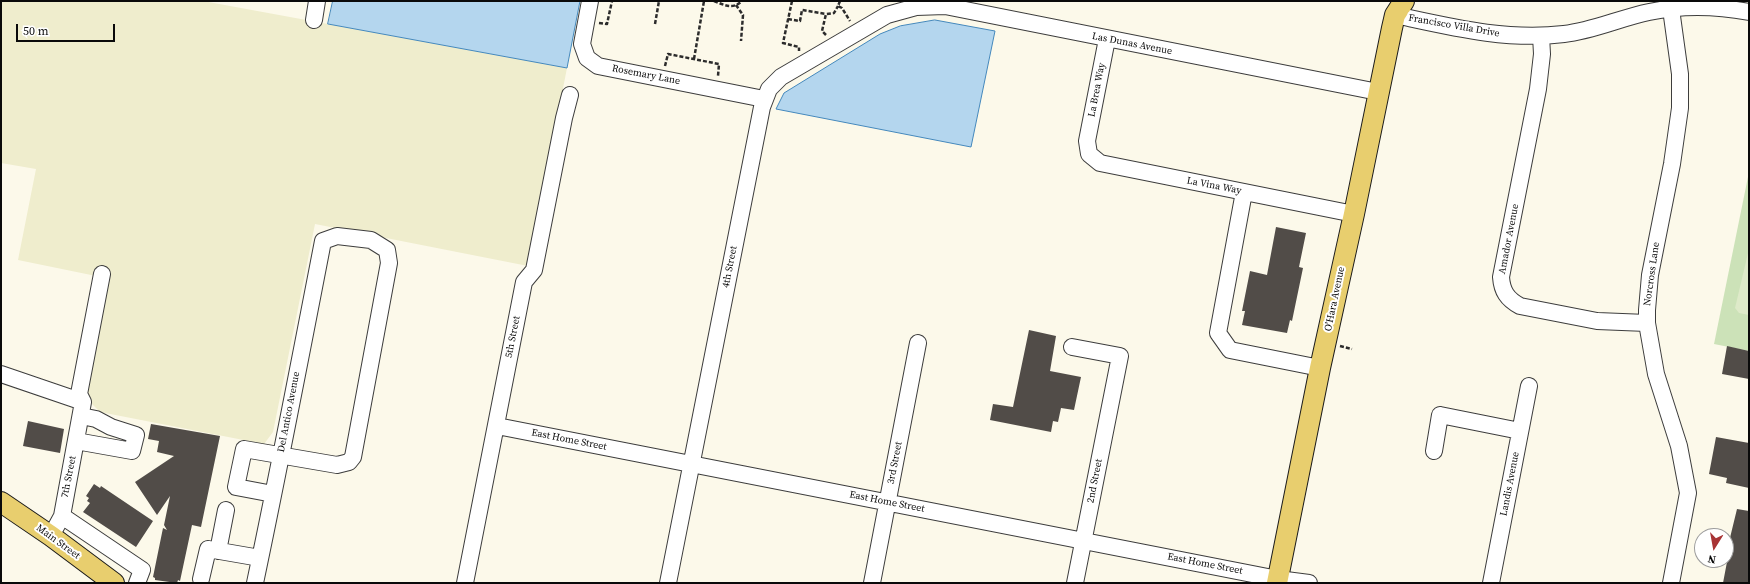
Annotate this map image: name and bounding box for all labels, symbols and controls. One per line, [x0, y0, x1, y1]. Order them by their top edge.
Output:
street label: Francisco Villa Drive [1407, 12, 1501, 40]
scale bar [18, 16, 117, 42]
text: 50 m [23, 23, 49, 39]
street label: Las Dunas Avenue [1091, 30, 1173, 58]
street label: Rosemary Lane [611, 62, 681, 88]
street label: La Brea Way [1086, 62, 1108, 118]
street label: La Vina Way [1186, 175, 1242, 197]
street label: Amador Avenue [1496, 203, 1522, 275]
street label: Norcross Lane [1642, 241, 1662, 307]
street label: 4th Street [720, 245, 740, 289]
street label: O'Hara Avenue [1322, 266, 1348, 332]
street label: 5th Street [503, 315, 523, 359]
street label: Del Antico Avenue [275, 371, 303, 453]
street label: East Home Street [530, 427, 608, 453]
street label: 3rd Street [885, 441, 905, 485]
street label: Landis Avenue [1498, 451, 1522, 517]
street label: 7th Street [59, 455, 79, 499]
street label: 2nd Street [1085, 458, 1105, 504]
street label: East Home Street [848, 489, 926, 515]
street label: Main Street [34, 522, 82, 562]
north arrow [1694, 528, 1734, 568]
street label: East Home Street [1166, 551, 1244, 577]
text: N [1706, 551, 1717, 567]

